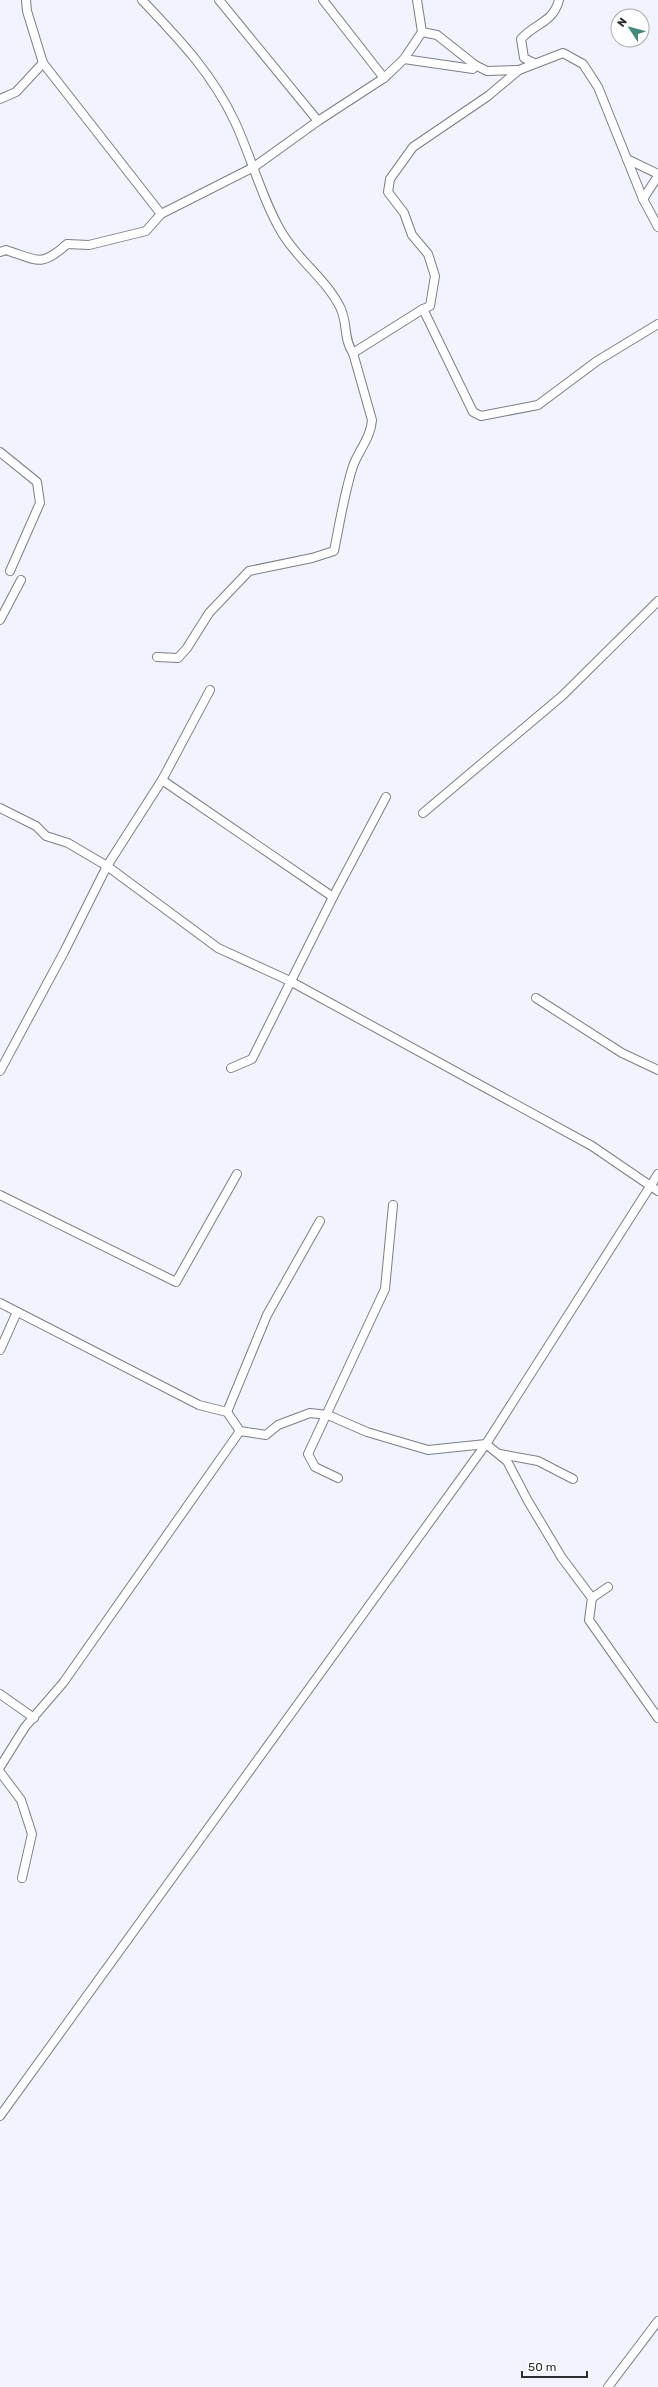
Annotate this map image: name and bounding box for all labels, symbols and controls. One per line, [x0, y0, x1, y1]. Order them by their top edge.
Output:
north arrow [610, 8, 650, 48]
text: N [615, 15, 630, 29]
scale bar [522, 2353, 587, 2379]
text: 50 m [528, 2360, 556, 2374]

